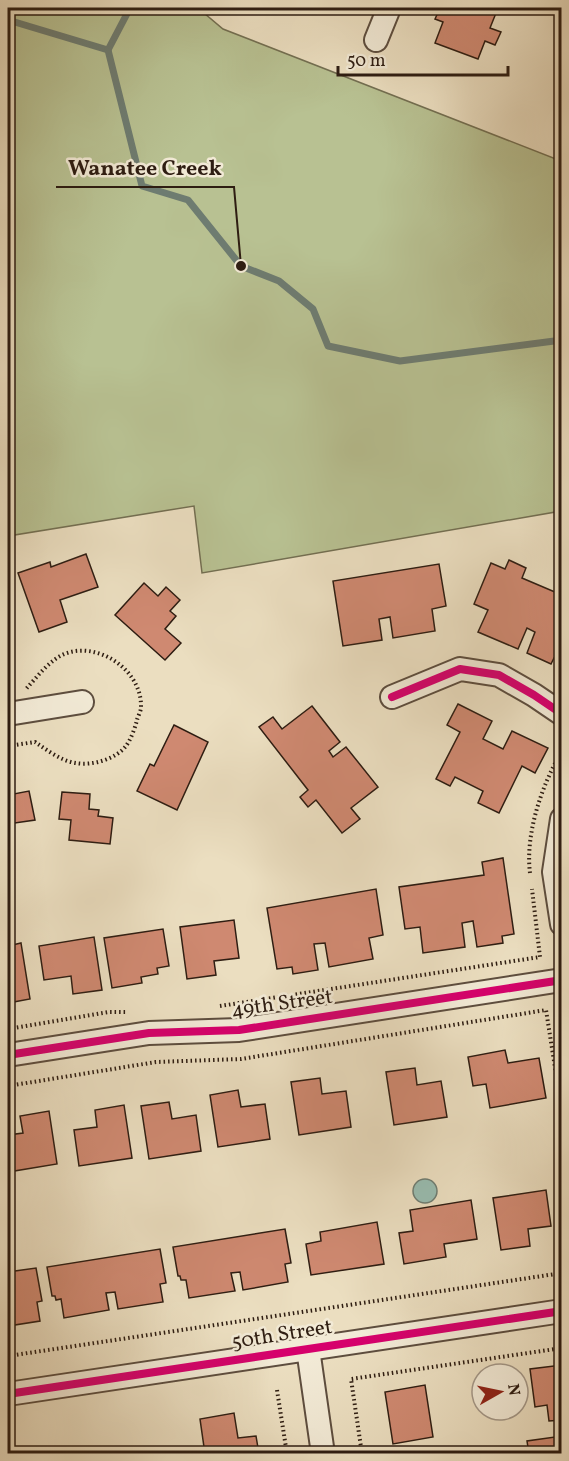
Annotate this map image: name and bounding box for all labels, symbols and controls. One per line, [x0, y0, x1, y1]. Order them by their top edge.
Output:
scale bar [338, 39, 508, 77]
text: 50 m [347, 49, 386, 74]
callout: Wanatee Creek [56, 147, 234, 187]
text: Wanatee Creek [68, 154, 222, 185]
street label: 49th Street [230, 983, 334, 1025]
street label: 50th Street [230, 1313, 334, 1357]
north arrow [470, 1362, 530, 1422]
text: N [501, 1383, 525, 1398]

